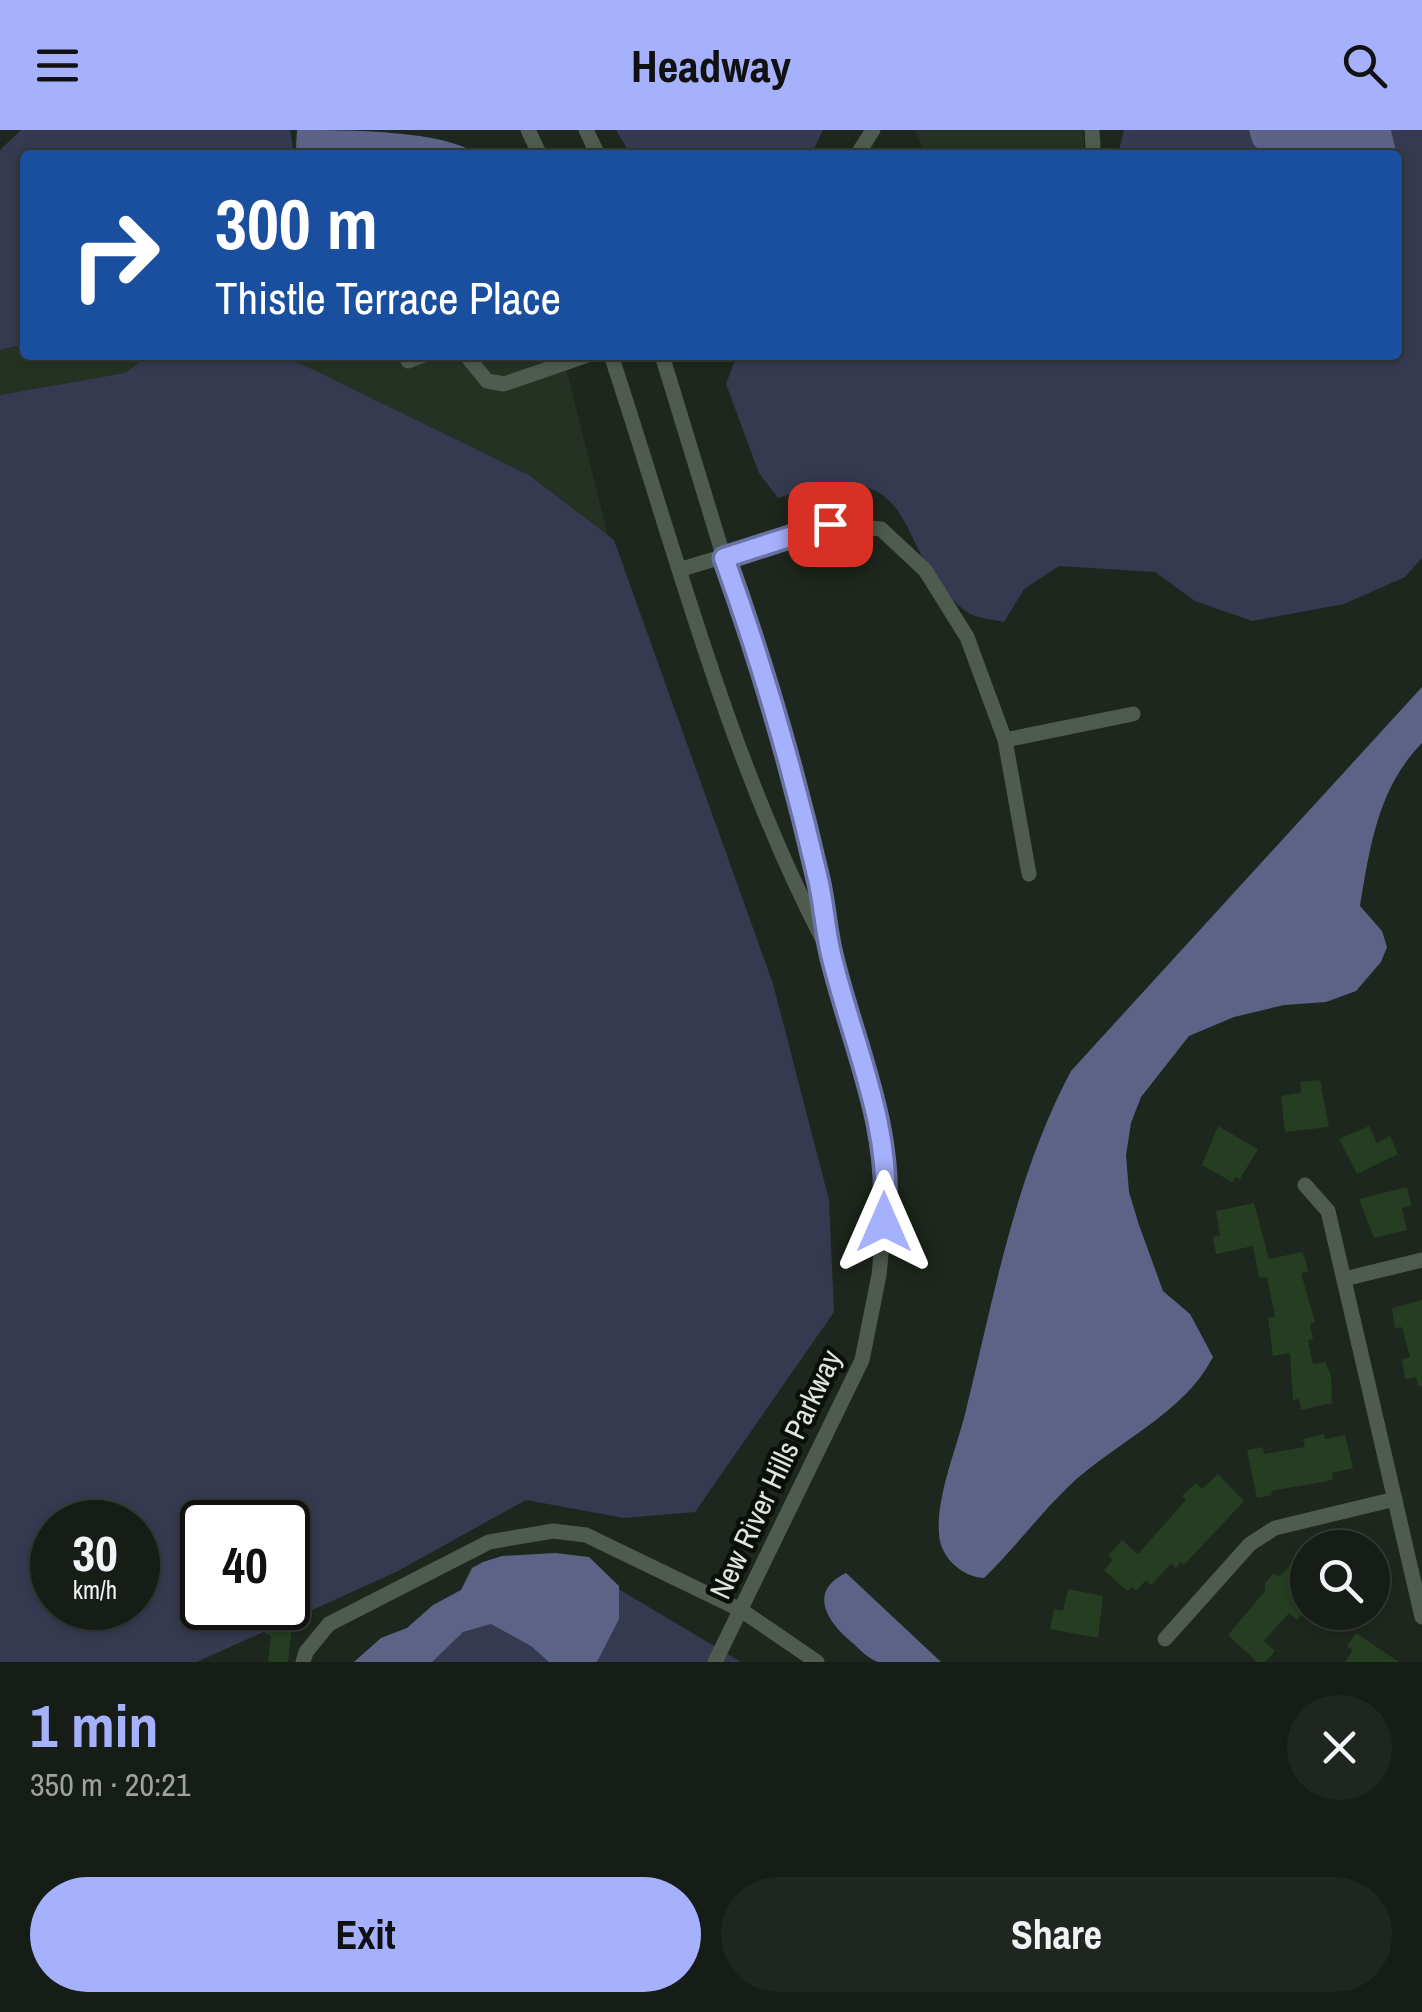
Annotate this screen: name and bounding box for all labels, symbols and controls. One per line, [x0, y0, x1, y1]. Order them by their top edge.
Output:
text: Headway [631, 35, 791, 96]
icon: menu [30, 38, 85, 93]
icon: search [1337, 38, 1392, 93]
text: 300 m [215, 177, 378, 271]
icon: right [50, 190, 180, 320]
text: Thistle Terrace Place [215, 267, 561, 328]
pin [788, 482, 873, 567]
icon: arrive [803, 497, 858, 552]
position arrow [832, 1170, 936, 1274]
street label: New River Hills Parkway [700, 1342, 851, 1605]
speed limit sign: 40 [180, 1500, 310, 1630]
text: 30 [72, 1519, 118, 1587]
map controls [1290, 1530, 1390, 1630]
button: search [1290, 1530, 1390, 1630]
text: km/h [73, 1573, 117, 1607]
text: 1 min [30, 1685, 159, 1766]
button: close [1287, 1695, 1392, 1800]
text: 350 m · 20:21 [30, 1763, 190, 1806]
button: Exit [30, 1877, 701, 1992]
button: Share [721, 1877, 1392, 1992]

